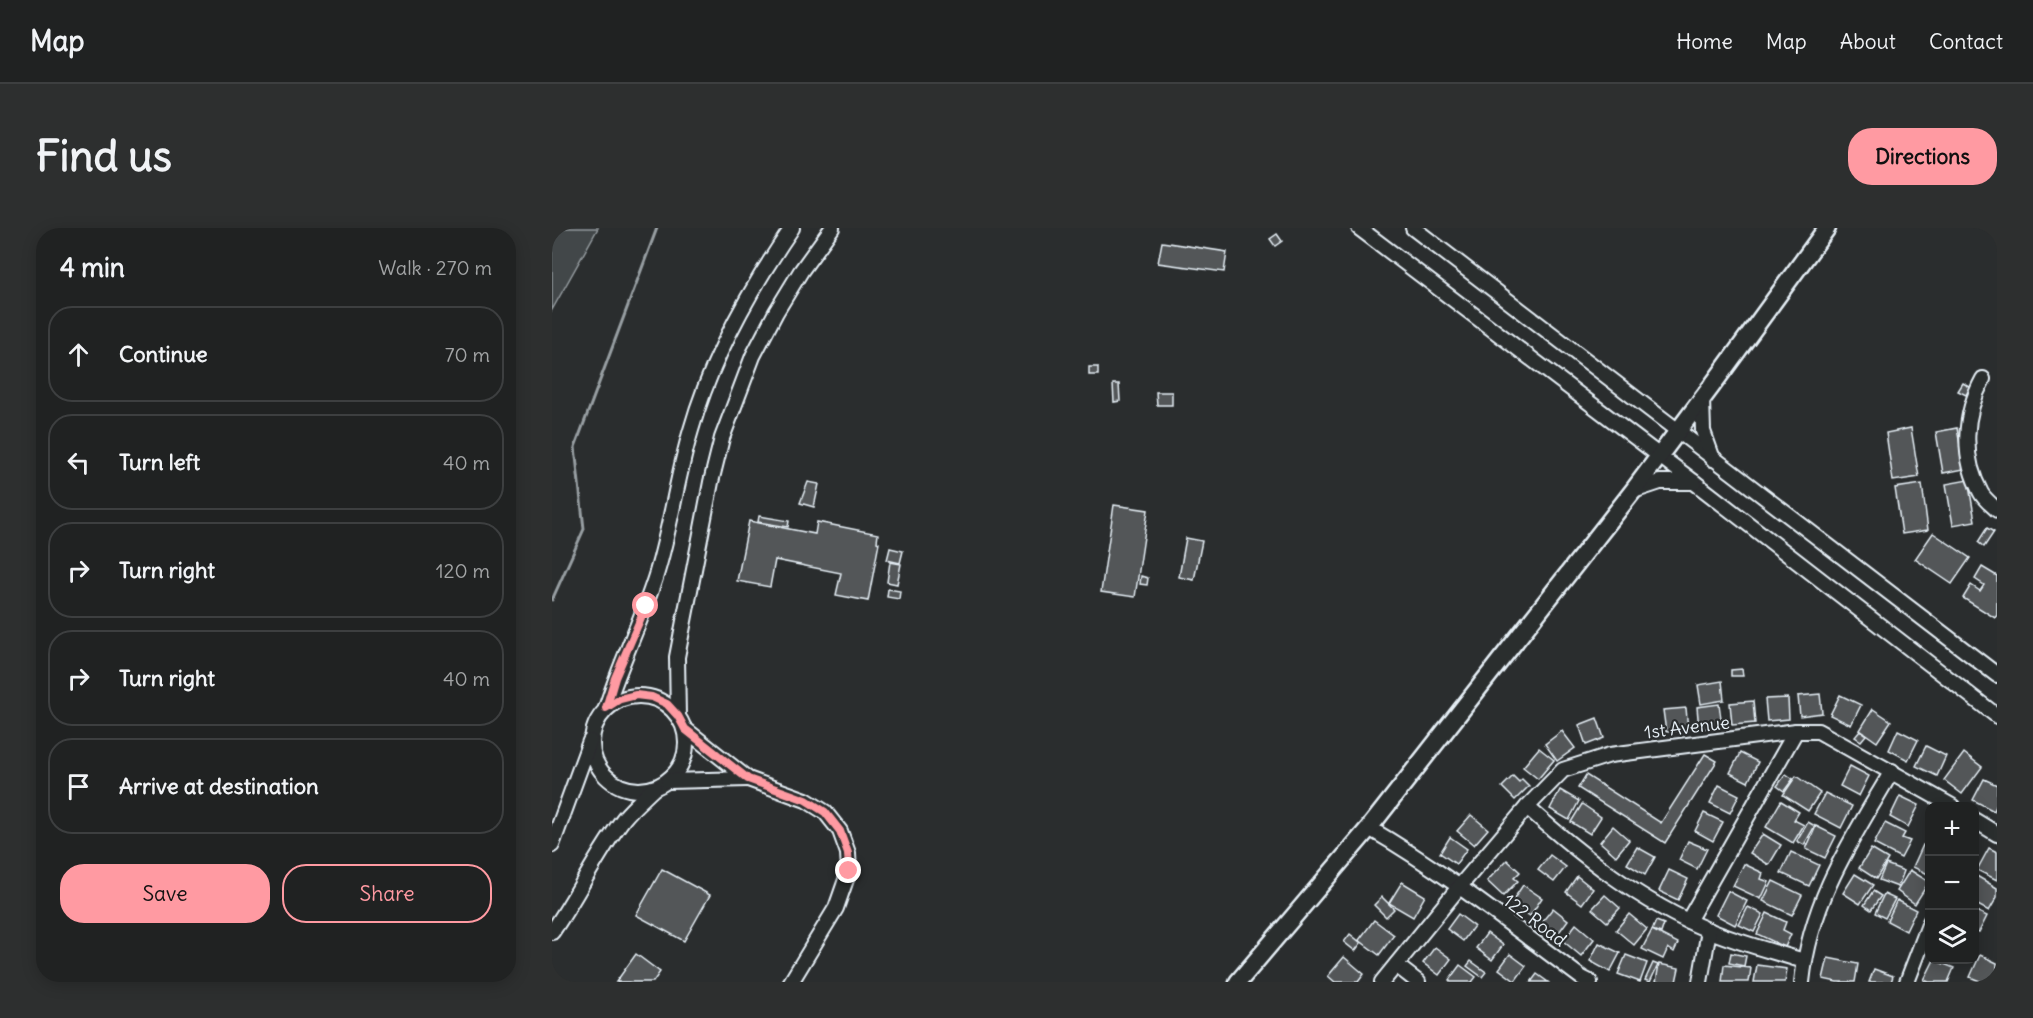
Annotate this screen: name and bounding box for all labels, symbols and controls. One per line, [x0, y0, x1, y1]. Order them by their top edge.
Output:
text: Map [30, 23, 84, 59]
text: Home [1676, 28, 1733, 55]
text: Map [1766, 28, 1807, 55]
text: About [1840, 28, 1896, 55]
text: Contact [1929, 28, 2003, 55]
button: Directions [1848, 128, 1997, 185]
text: Find us [36, 130, 172, 182]
text: 4 min [60, 251, 125, 284]
text: Walk · 270 m [378, 255, 492, 280]
icon: ahead [62, 338, 95, 371]
text: Continue [119, 340, 208, 368]
text: 70 m [445, 342, 490, 367]
icon: left [62, 446, 95, 479]
text: Turn left [119, 448, 200, 476]
text: 40 m [443, 450, 490, 475]
icon: right [62, 554, 95, 587]
text: Turn right [119, 556, 215, 584]
text: 120 m [436, 558, 490, 583]
route start [632, 592, 658, 618]
icon: right [62, 662, 95, 695]
text: Turn right [119, 664, 215, 692]
text: 40 m [443, 666, 490, 691]
street label: 1st Avenue [1643, 710, 1731, 744]
icon: arrive [62, 770, 95, 803]
text: Arrive at destination [119, 772, 319, 800]
map controls [1925, 802, 1979, 964]
button: + [1925, 802, 1979, 856]
button: − [1925, 856, 1979, 910]
route end [835, 857, 861, 883]
button: Save [60, 864, 270, 923]
button: Share [282, 864, 492, 923]
street label: 122 Road [1499, 889, 1572, 952]
button: layers [1925, 910, 1979, 964]

